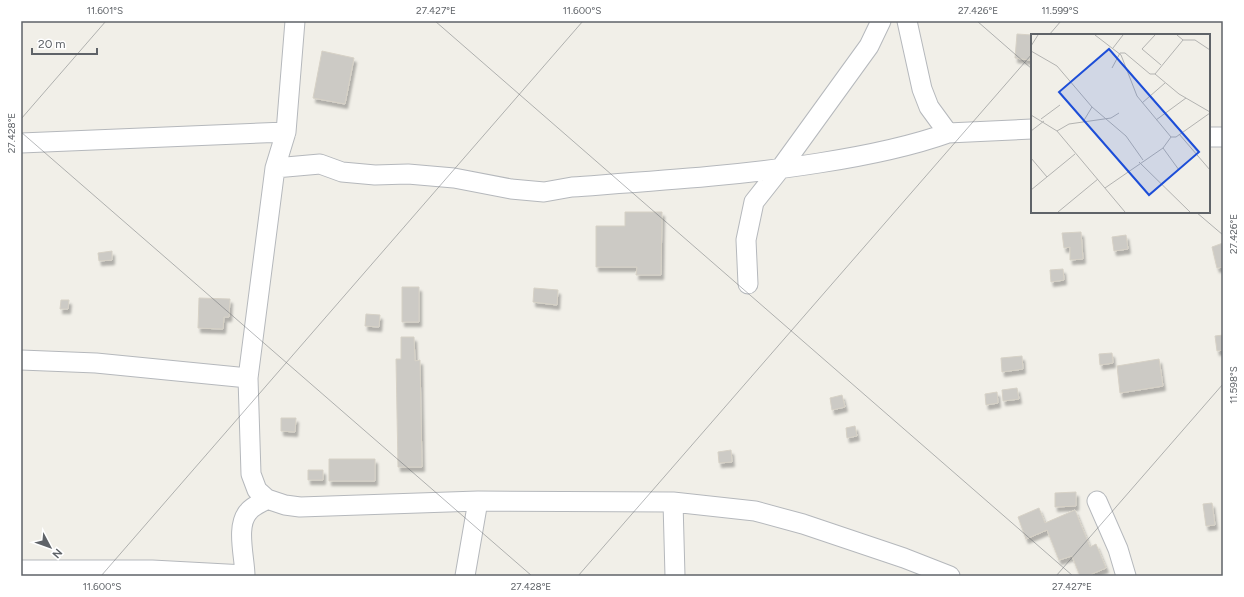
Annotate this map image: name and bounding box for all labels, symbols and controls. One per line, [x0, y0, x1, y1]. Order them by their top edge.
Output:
text: 11.601°S [87, 4, 123, 17]
text: 27.427°E [416, 4, 456, 17]
text: 11.600°S [563, 4, 601, 17]
text: 27.426°E [958, 4, 998, 17]
text: 11.599°S [1041, 4, 1079, 17]
scale bar [32, 30, 97, 56]
inset map [1031, 34, 1210, 213]
text: 20 m [38, 37, 66, 51]
text: 27.428°E [5, 113, 18, 153]
text: 27.426°E [1227, 214, 1240, 254]
text: 11.598°S [1227, 366, 1240, 404]
north arrow [30, 527, 70, 567]
text: N [49, 546, 65, 561]
text: 11.600°S [83, 580, 121, 593]
text: 27.428°E [511, 580, 551, 593]
text: 27.427°E [1052, 580, 1092, 593]

